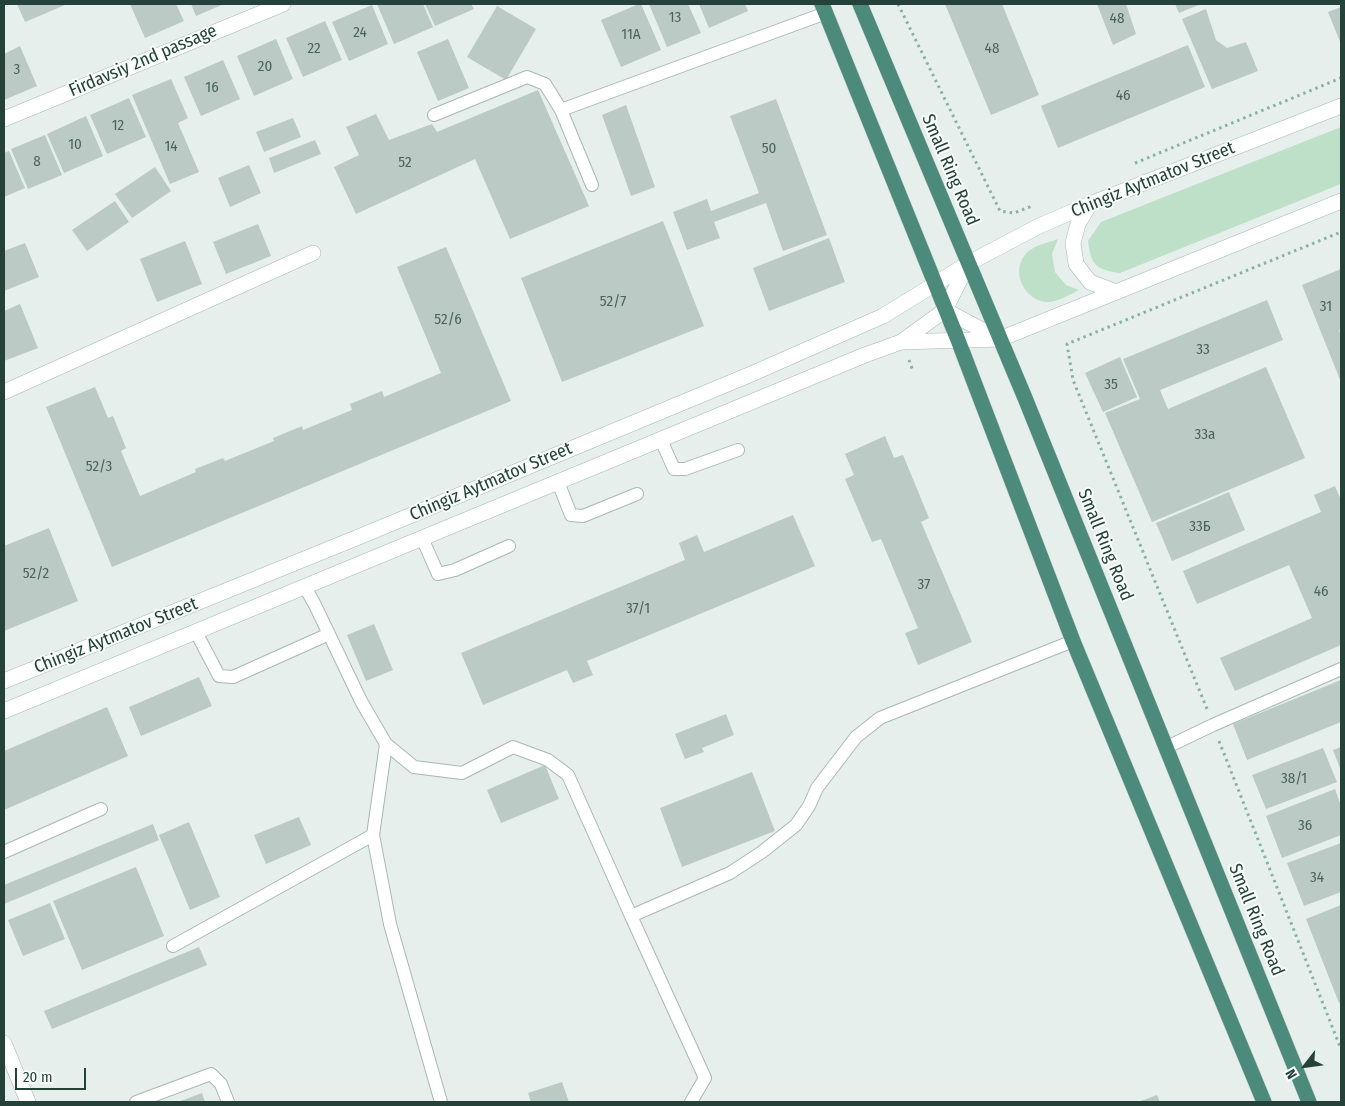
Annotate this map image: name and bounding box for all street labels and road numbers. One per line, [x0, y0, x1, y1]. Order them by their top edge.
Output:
street label: Firdavsiy 2nd passage [66, 20, 220, 102]
street label: Small Ring Road [917, 111, 983, 229]
street label: Chingiz Aytmatov Street [1068, 137, 1238, 223]
street label: Chingiz Aytmatov Street [407, 438, 575, 526]
street label: Small Ring Road [1073, 486, 1137, 604]
street label: Chingiz Aytmatov Street [31, 593, 201, 679]
street label: Small Ring Road [1224, 861, 1288, 979]

